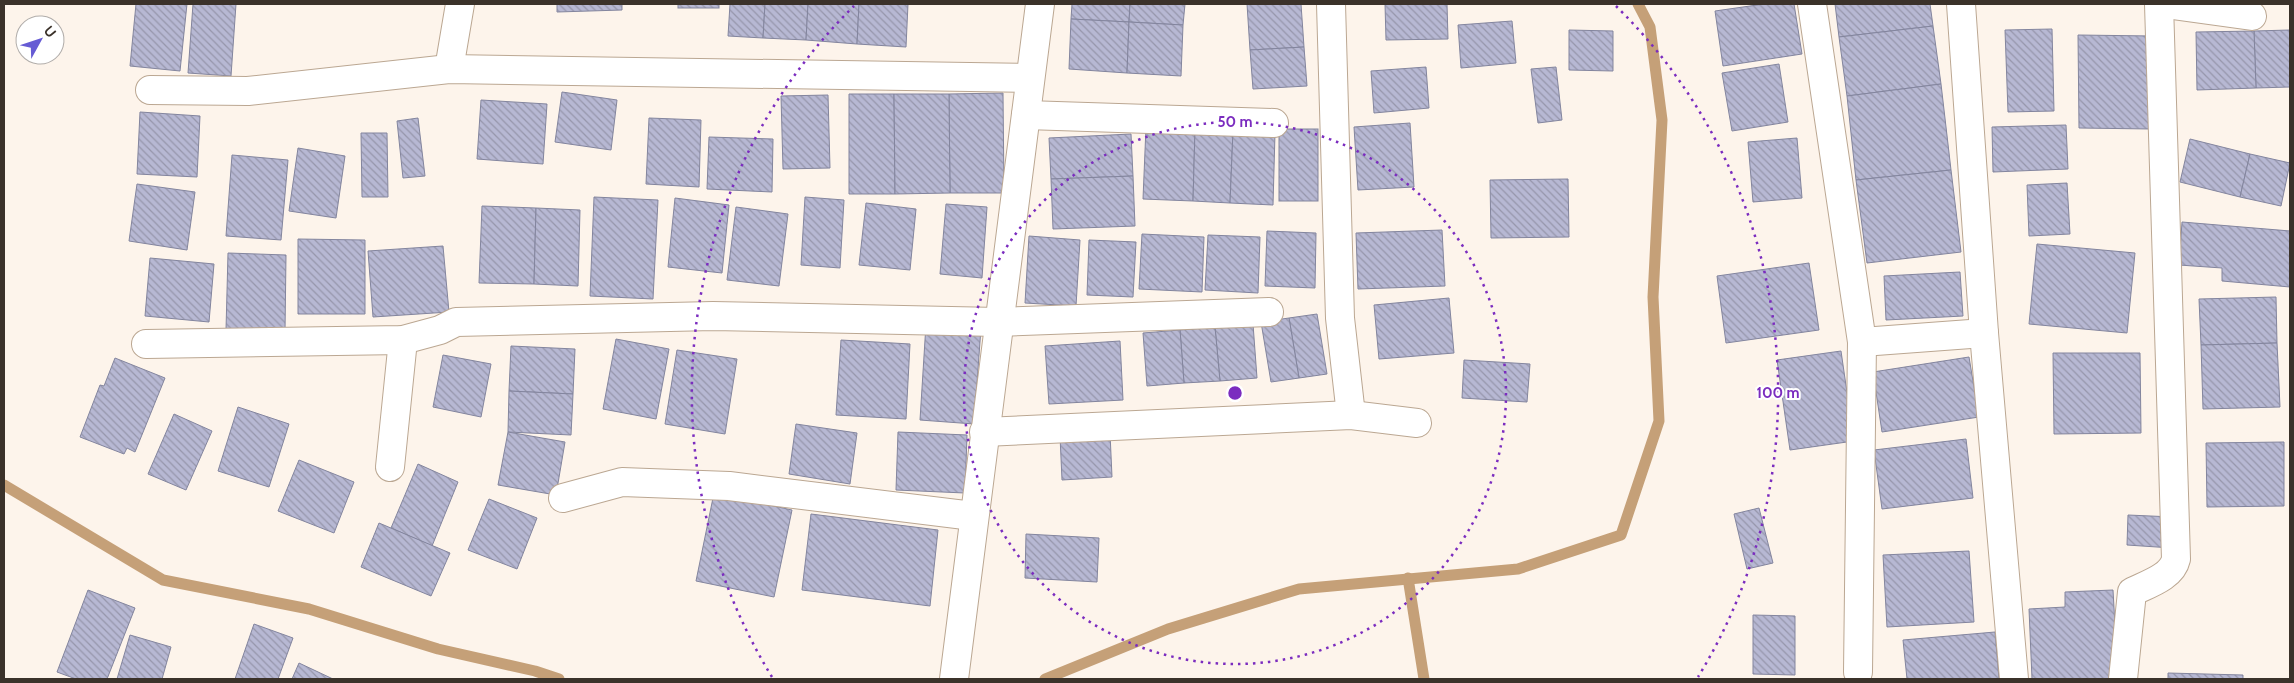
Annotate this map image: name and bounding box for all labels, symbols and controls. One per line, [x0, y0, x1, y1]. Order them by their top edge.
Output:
north arrow [15, 15, 65, 65]
text: U [40, 22, 60, 41]
text: 50 m [1217, 113, 1253, 131]
centre of rings [1226, 384, 1244, 402]
text: 100 m [1756, 384, 1800, 402]

